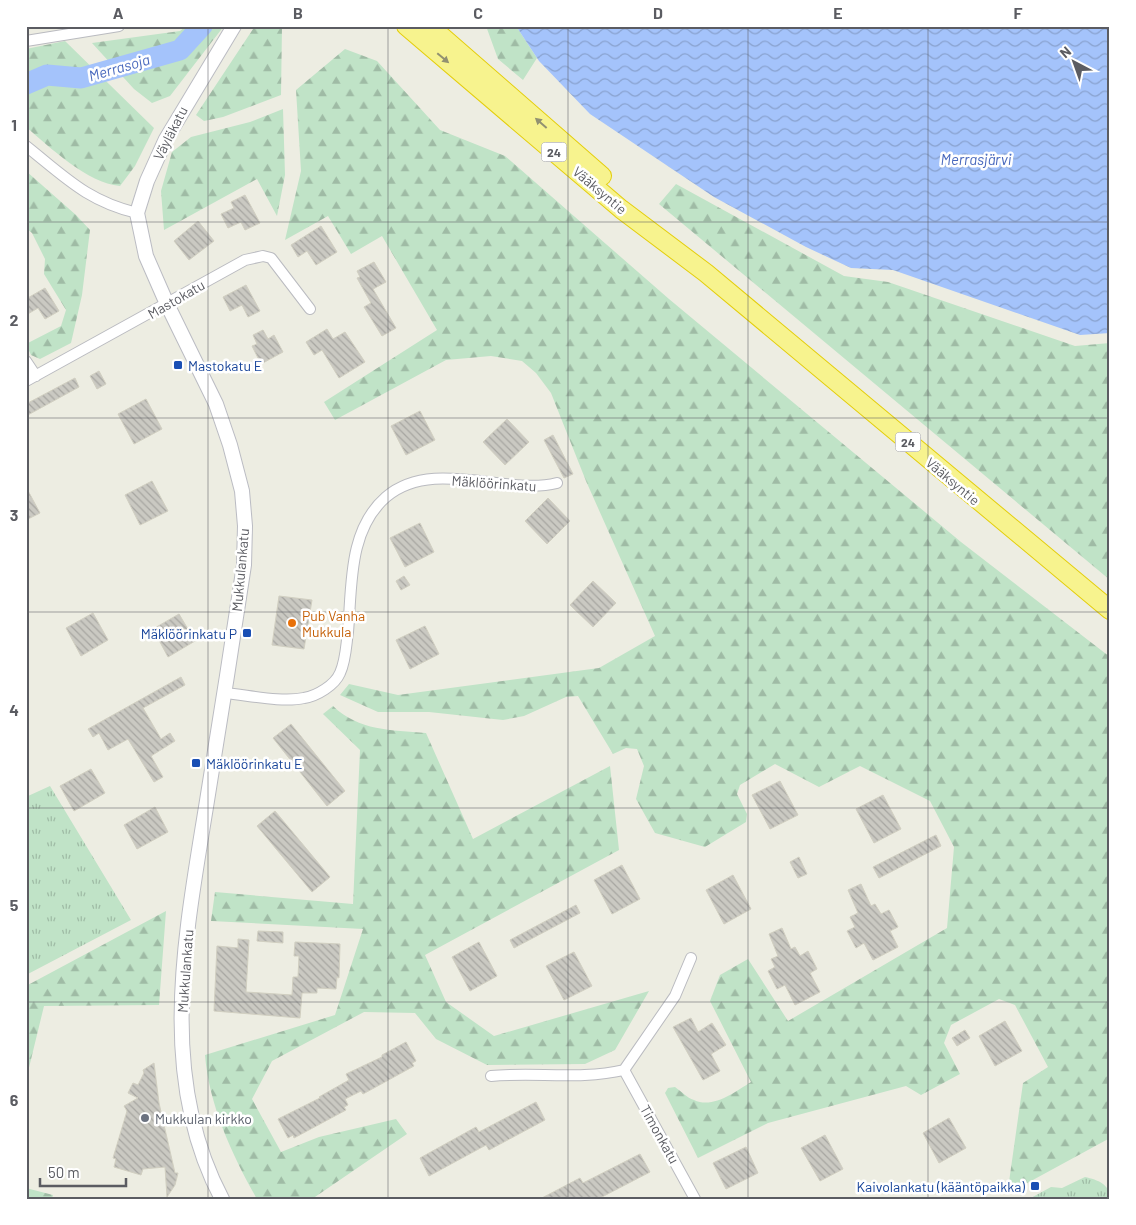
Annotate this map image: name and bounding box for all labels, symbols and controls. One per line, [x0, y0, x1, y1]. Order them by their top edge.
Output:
text: A [113, 3, 124, 22]
text: B [293, 3, 303, 22]
text: C [473, 3, 483, 22]
text: D [653, 3, 663, 22]
text: E [833, 3, 843, 22]
text: F [1014, 3, 1023, 22]
north arrow [1048, 38, 1098, 88]
text: N [1056, 42, 1074, 61]
water label: Merrasoja [86, 50, 152, 84]
one-way arrow [437, 52, 450, 63]
street label: Väyläkatu [149, 103, 191, 163]
text: 1 [11, 115, 17, 134]
one-way arrow [534, 117, 547, 128]
road number: 24 [542, 142, 566, 162]
water label: Merrasjärvi [941, 150, 1012, 168]
street label: Vääksyntie [570, 163, 630, 217]
street label: Mastokatu [144, 276, 208, 322]
text: 2 [10, 310, 19, 329]
place label: Mastokatu E [188, 357, 262, 374]
marker: Mastokatu E [172, 359, 184, 371]
road number: 24 [896, 432, 920, 452]
street label: Vääksyntie [923, 454, 983, 508]
street label: Mäklöörinkatu [451, 472, 537, 494]
text: 3 [10, 505, 18, 524]
street label: Mukkulankatu [228, 528, 252, 612]
place label: Pub Vanha Mukkula [302, 607, 365, 640]
marker: Pub Vanha Mukkula [286, 617, 298, 629]
place label: Mäklöörinkatu P [141, 625, 237, 642]
marker: Mäklöörinkatu P [241, 627, 253, 639]
text: 4 [9, 700, 19, 719]
place label: Mäklöörinkatu E [206, 755, 302, 772]
marker: Mäklöörinkatu E [190, 757, 202, 769]
text: 5 [10, 895, 19, 914]
street label: Mukkulankatu [174, 929, 196, 1013]
text: 6 [10, 1090, 19, 1109]
street label: Timonkatu [637, 1102, 683, 1166]
place label: Mukkulan kirkko [155, 1110, 252, 1127]
marker: Mukkulan kirkko [139, 1112, 151, 1124]
scale bar [40, 1155, 126, 1187]
text: 50 m [48, 1163, 80, 1181]
place label: Kaivolankatu (kääntöpaikka) [856, 1178, 1025, 1195]
marker: Kaivolankatu (kääntöpaikka) [1029, 1180, 1041, 1192]

